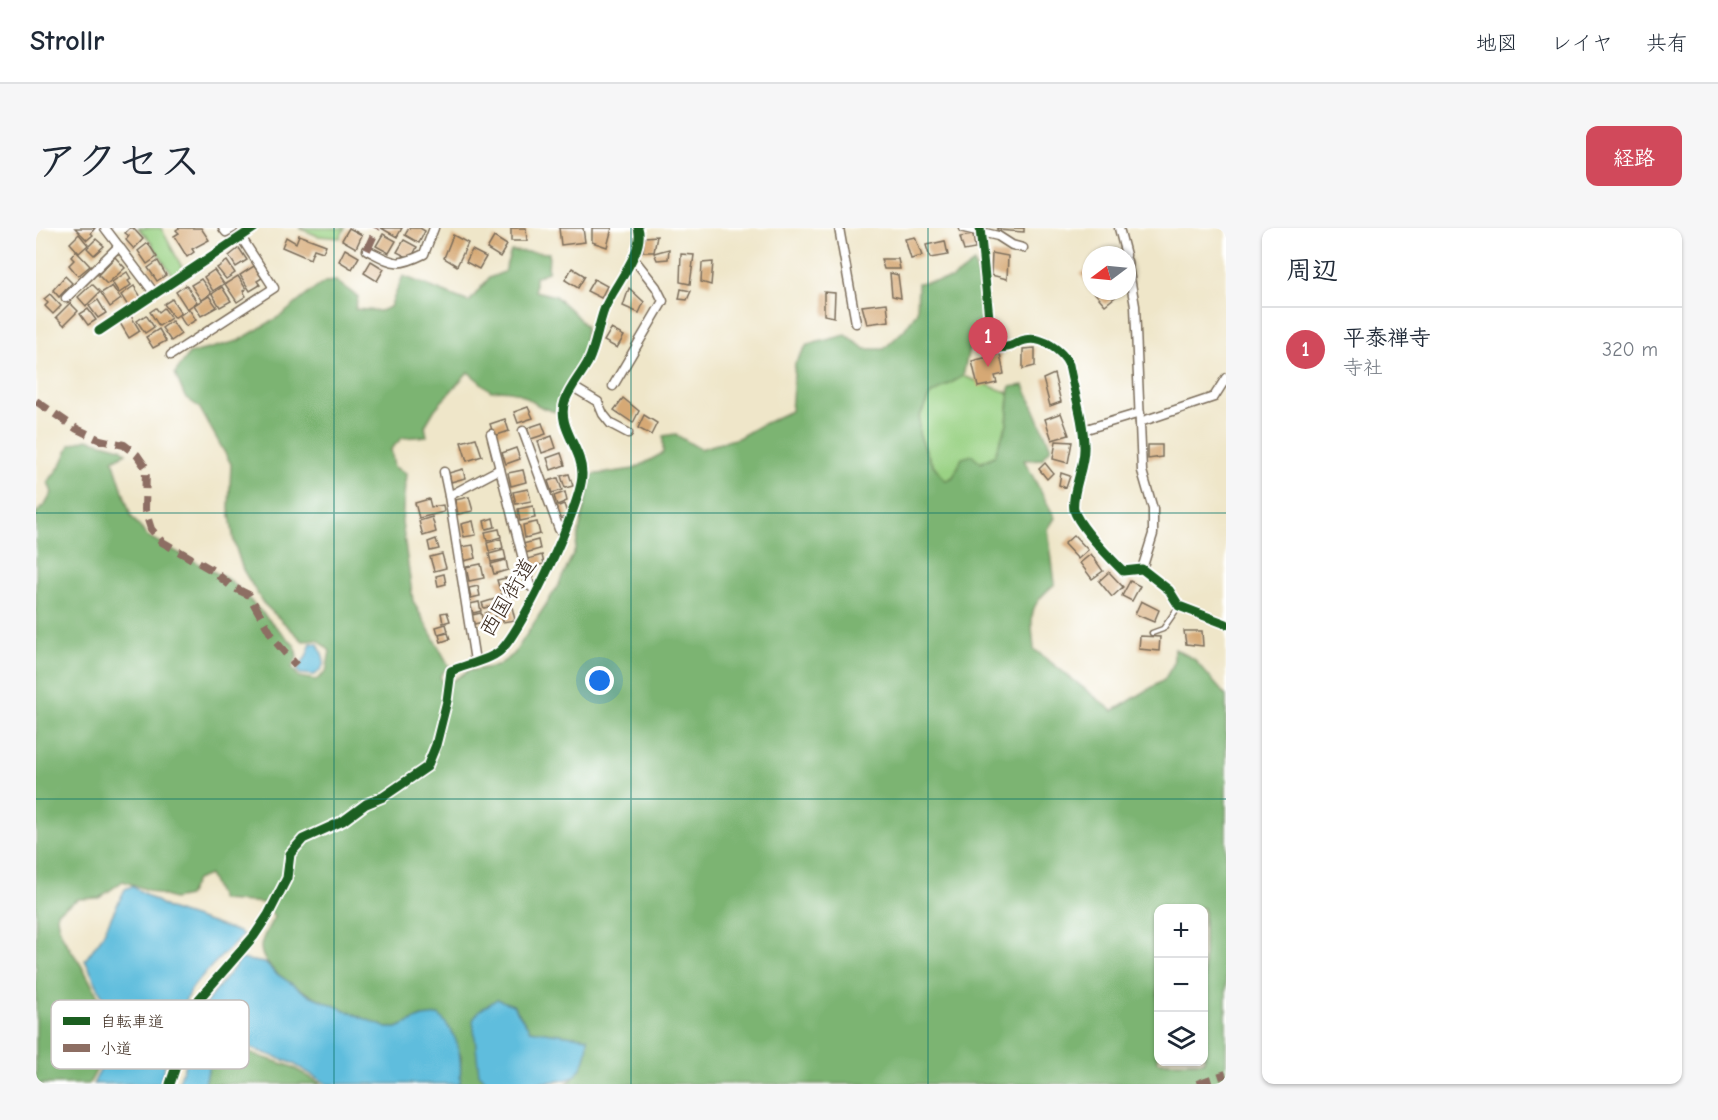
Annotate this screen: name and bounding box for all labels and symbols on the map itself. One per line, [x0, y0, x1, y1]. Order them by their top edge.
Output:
north arrow [1082, 246, 1136, 300]
pin: 1 [968, 318, 1008, 367]
street label: 西国街道 [474, 553, 542, 642]
your location [585, 666, 614, 695]
legend [51, 1000, 249, 1069]
text: 自転車道 [100, 1013, 164, 1031]
text: 小道 [100, 1040, 132, 1058]

